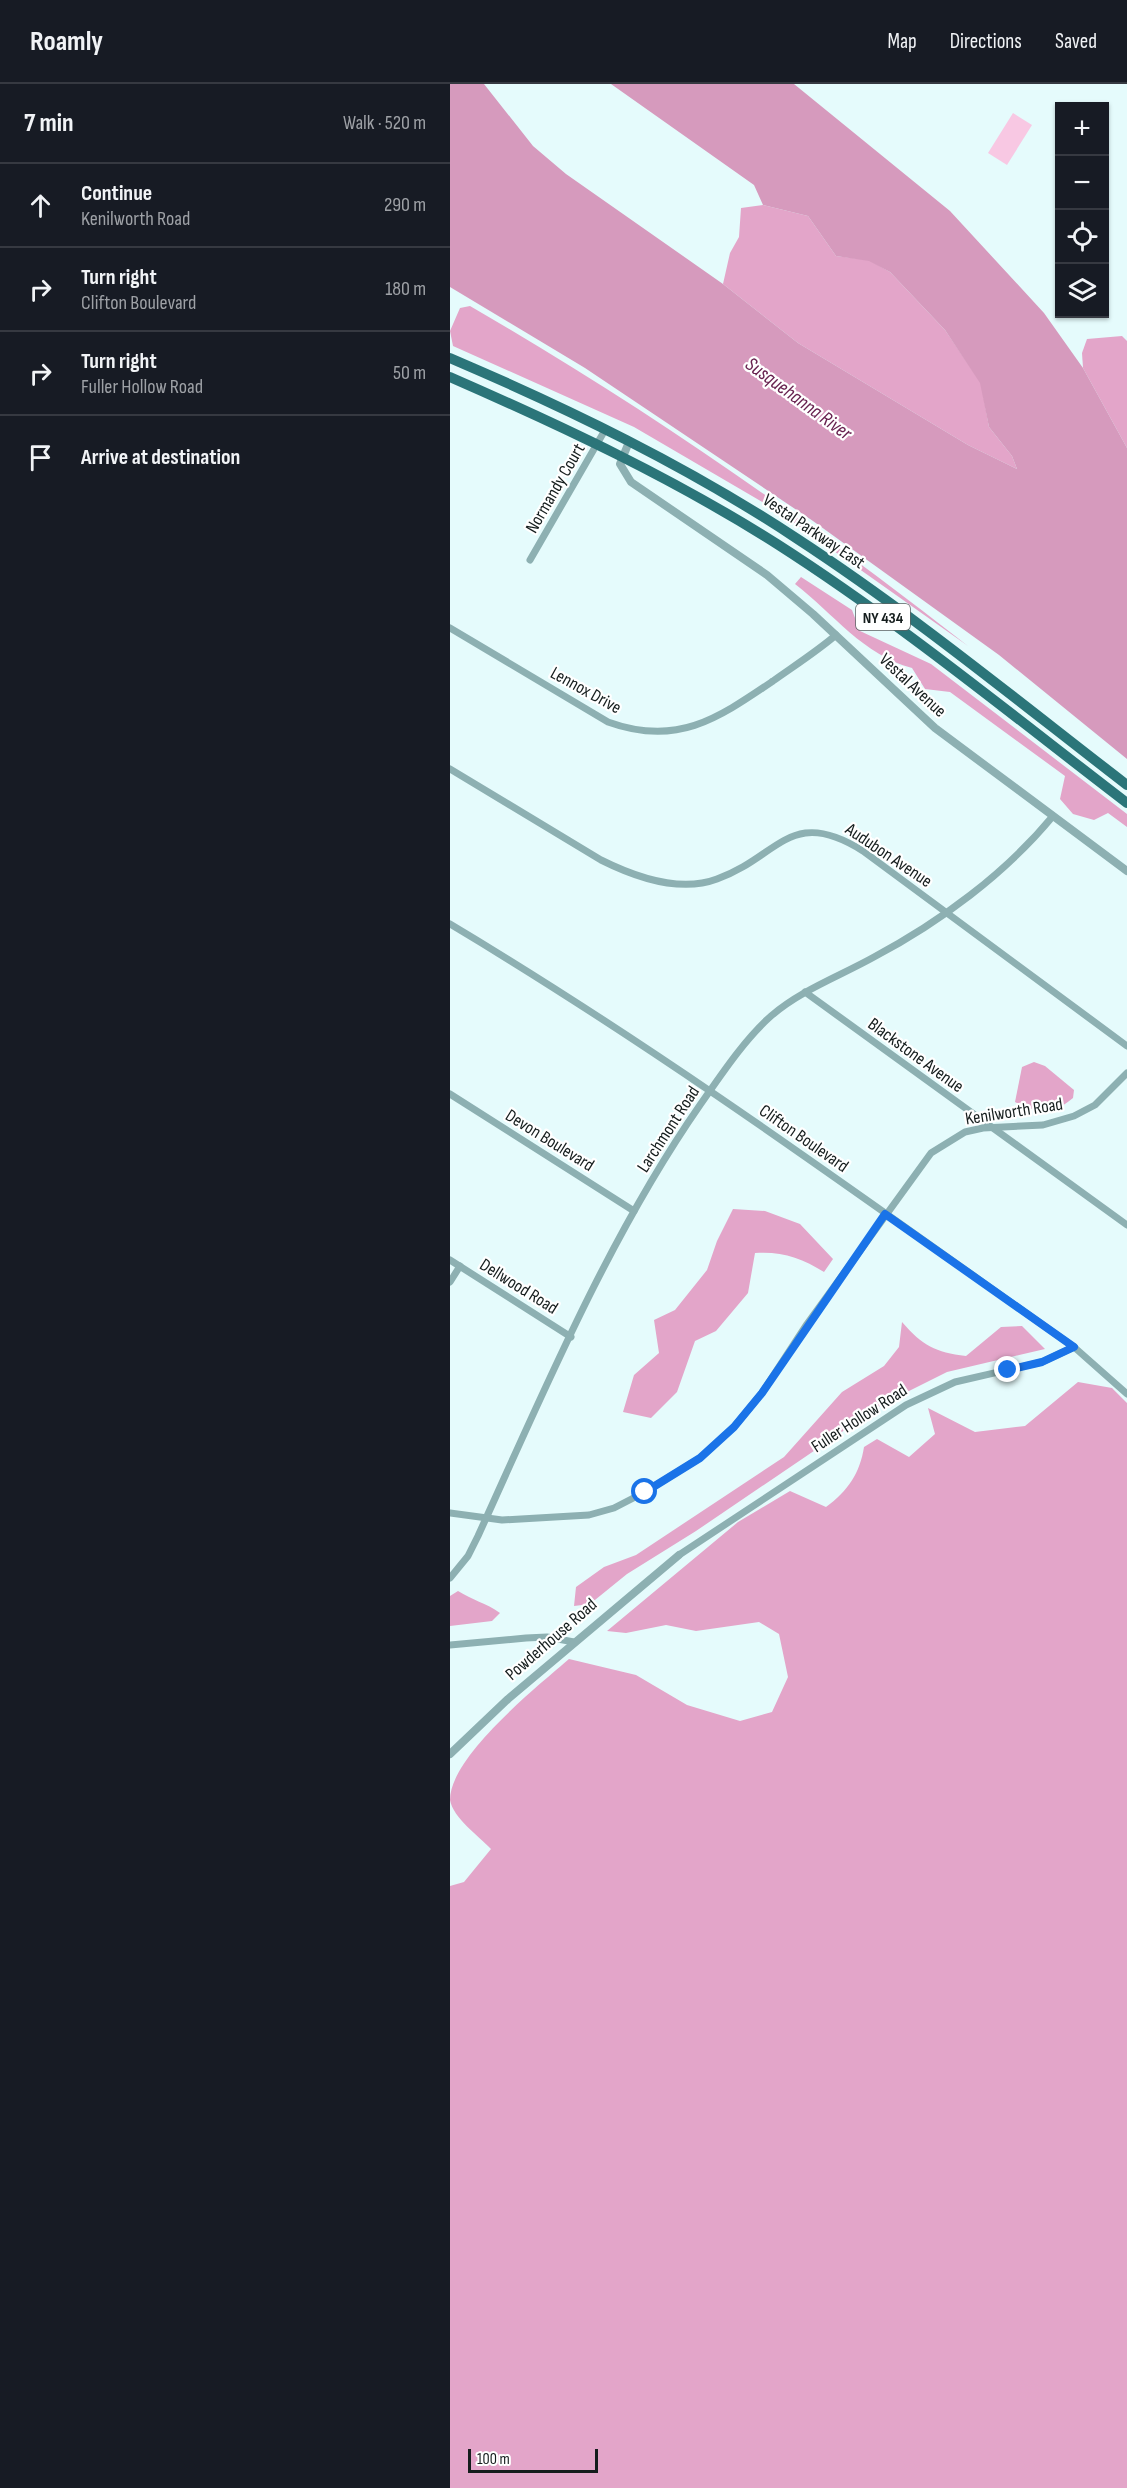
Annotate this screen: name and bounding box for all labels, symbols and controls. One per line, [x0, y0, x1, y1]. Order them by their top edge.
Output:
text: Roamly [30, 25, 103, 58]
text: Map [887, 29, 917, 54]
text: Directions [950, 29, 1022, 54]
text: Saved [1055, 29, 1097, 54]
map controls [1055, 102, 1109, 318]
button: + [1055, 102, 1109, 156]
text: 7 min [24, 108, 73, 139]
text: Walk · 520 m [343, 111, 426, 135]
button: − [1055, 156, 1109, 210]
text: Continue [81, 180, 152, 207]
icon: ahead [24, 189, 57, 222]
text: 290 m [384, 193, 426, 217]
text: Kenilworth Road [81, 207, 190, 231]
button: locate [1055, 210, 1109, 264]
text: Turn right [81, 264, 157, 291]
button: layers [1055, 264, 1109, 318]
icon: right [24, 273, 57, 306]
text: 180 m [385, 277, 426, 301]
text: Clifton Boulevard [81, 291, 196, 315]
text: Turn right [81, 348, 157, 375]
water label: Susquehanna River [741, 352, 857, 446]
icon: right [24, 357, 57, 390]
text: 50 m [393, 361, 426, 385]
text: Fuller Hollow Road [81, 375, 203, 399]
street label: Normandy Court [521, 439, 590, 537]
icon: arrive [24, 441, 57, 474]
text: Arrive at destination [81, 444, 240, 471]
street label: Vestal Parkway East [759, 490, 869, 574]
road number: NY 434 [856, 604, 910, 630]
street label: Vestal Avenue [875, 649, 950, 722]
street label: Lennox Drive [547, 662, 625, 718]
street label: Audubon Avenue [841, 818, 936, 892]
street label: Blackstone Avenue [864, 1014, 968, 1097]
street label: Larchmont Road [633, 1082, 704, 1176]
street label: Kenilworth Road [964, 1093, 1064, 1130]
street label: Clifton Boulevard [755, 1100, 852, 1177]
street label: Devon Boulevard [502, 1105, 598, 1176]
street label: Dellwood Road [476, 1254, 562, 1319]
route end [994, 1356, 1020, 1382]
street label: Fuller Hollow Road [807, 1380, 911, 1457]
route start [631, 1478, 657, 1504]
street label: Powderhouse Road [501, 1594, 601, 1685]
scale bar [468, 2446, 598, 2474]
text: 100 m [477, 2450, 510, 2469]

